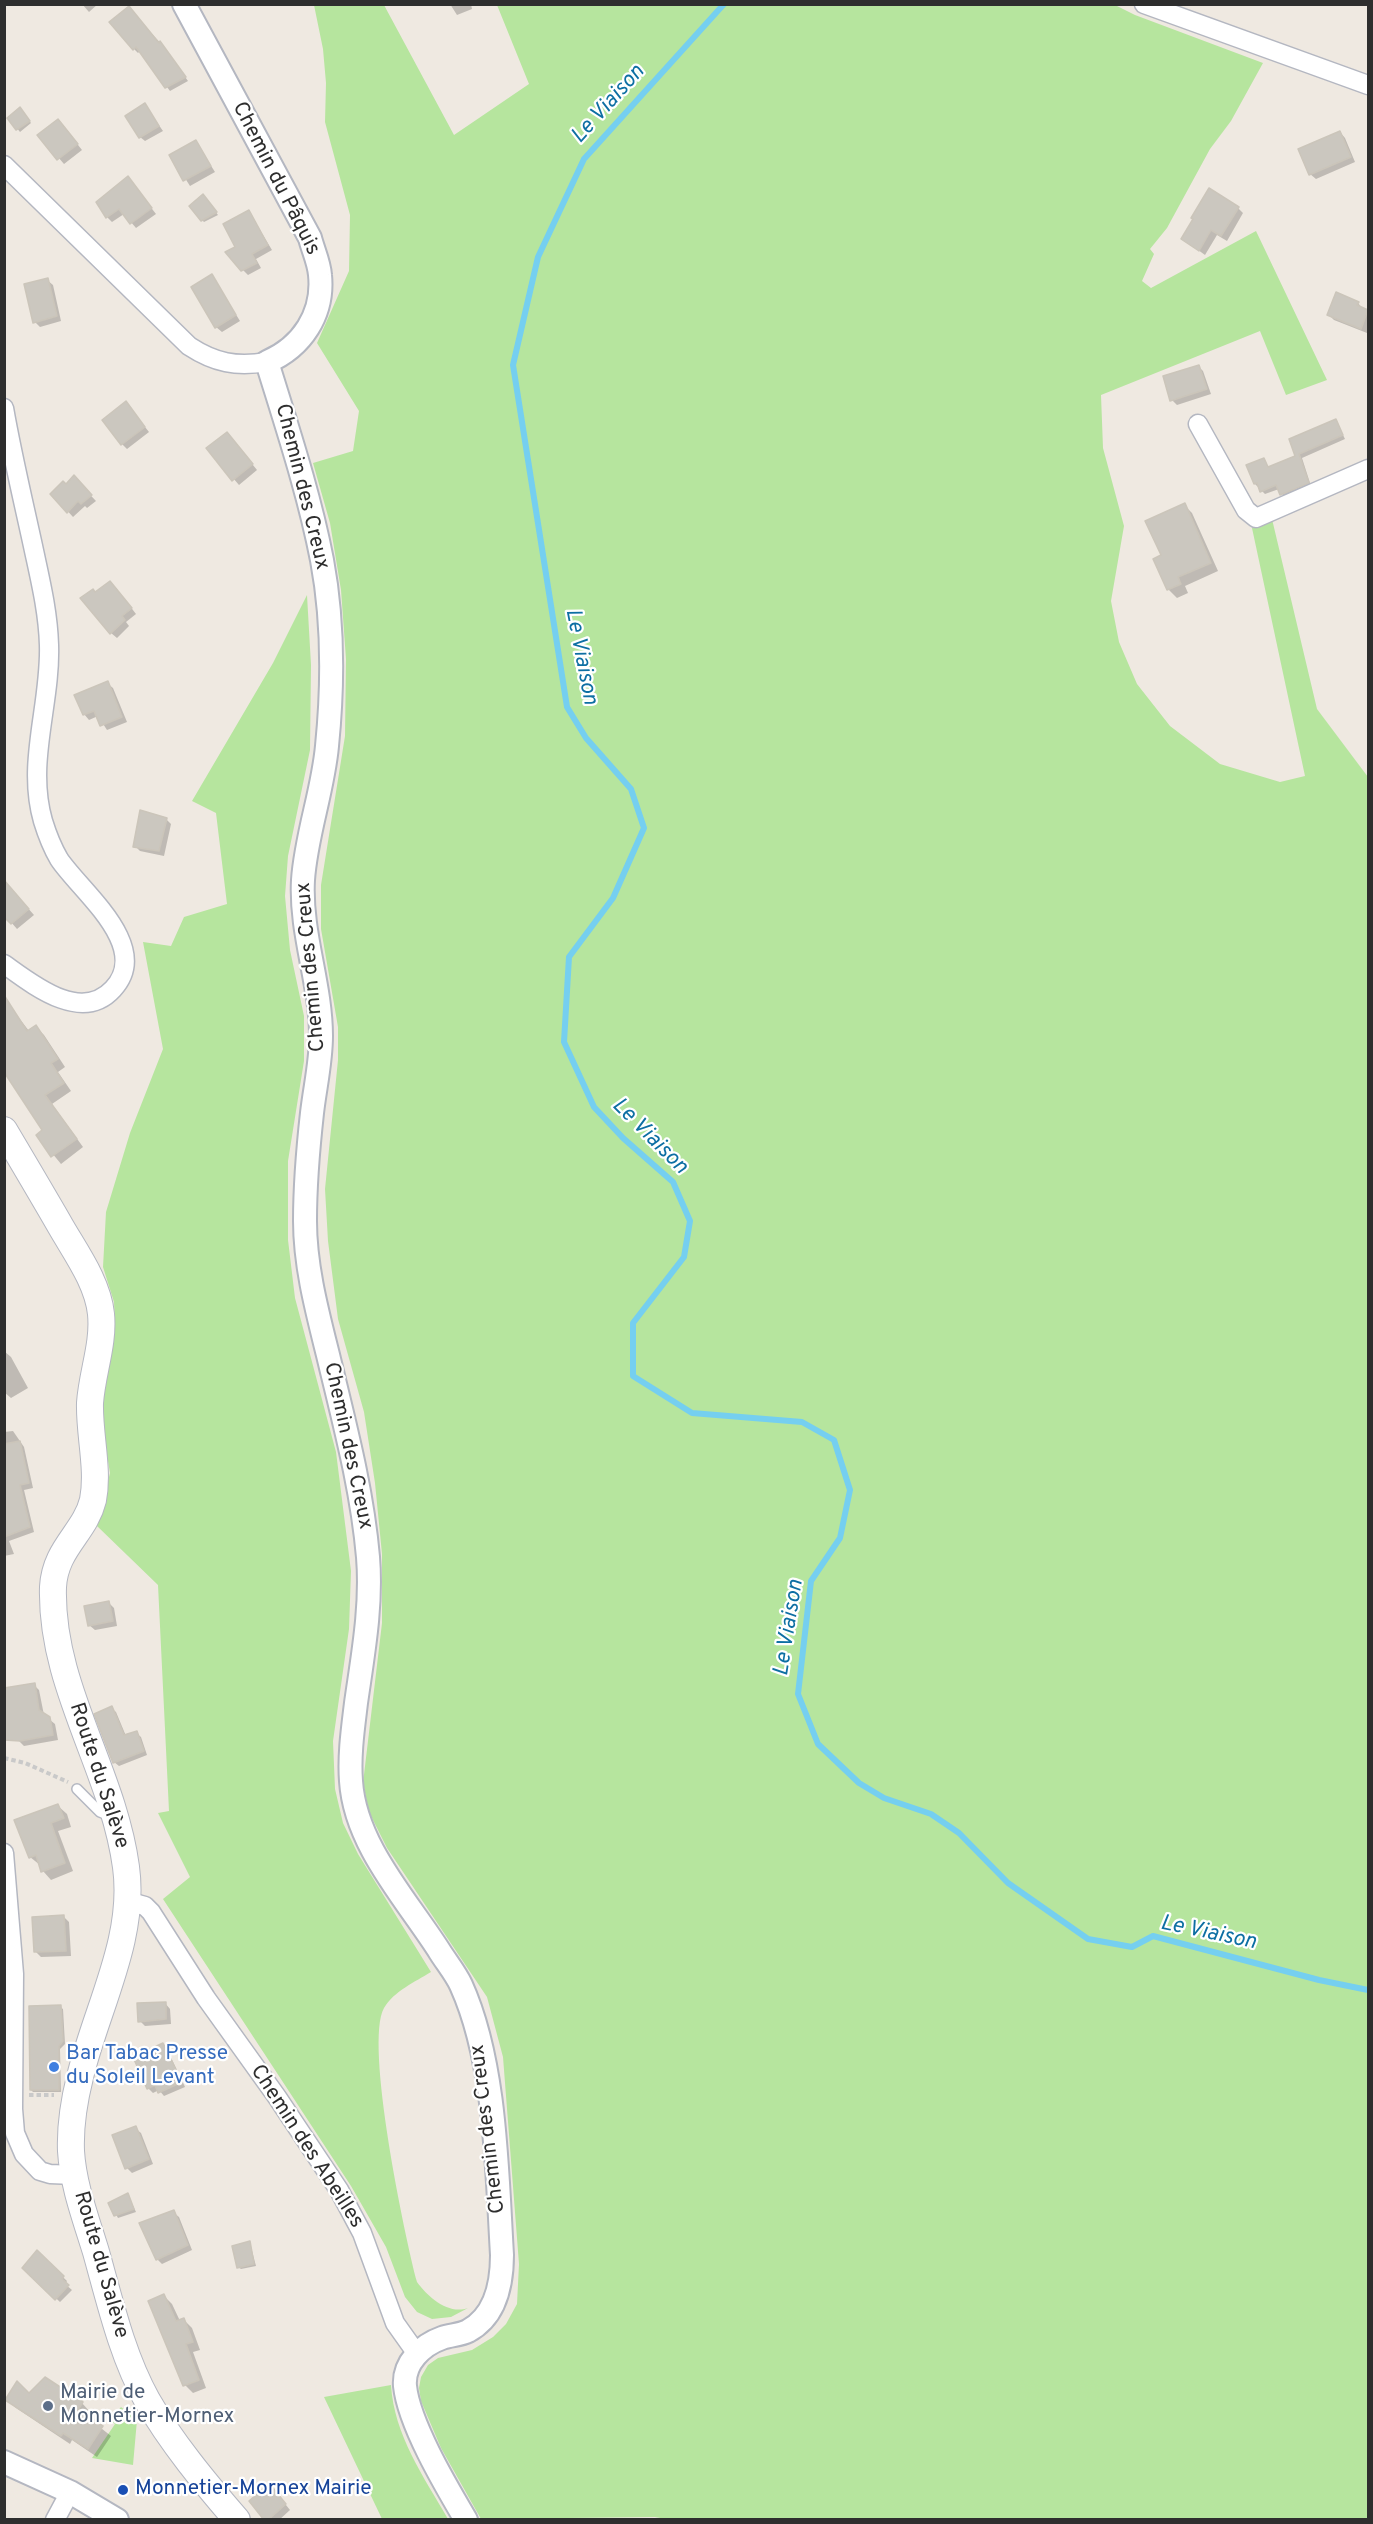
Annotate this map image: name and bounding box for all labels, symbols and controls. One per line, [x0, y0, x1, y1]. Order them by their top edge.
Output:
water label: Le Viaison [567, 60, 651, 150]
street label: Chemin du Pâquis [226, 98, 324, 260]
street label: Chemin des Creux [268, 401, 334, 573]
water label: Le Viaison [558, 607, 602, 707]
street label: Chemin des Creux [292, 881, 332, 1053]
water label: Le Viaison [605, 1093, 693, 1181]
street label: Chemin des Creux [317, 1360, 377, 1532]
water label: Le Viaison [769, 1578, 811, 1678]
street label: Route du Salève [63, 1700, 133, 1852]
water label: Le Viaison [1158, 1911, 1258, 1957]
place label: Bar Tabac Presse du Soleil Levant [66, 2042, 228, 2092]
street label: Chemin des Creux [466, 2043, 512, 2215]
marker: Bar Tabac Presse du Soleil Levant [47, 2060, 61, 2074]
street label: Chemin des Abeilles [244, 2061, 368, 2233]
street label: Route du Salève [67, 2189, 133, 2341]
place label: Mairie de Monnetier-Mornex [60, 2381, 234, 2431]
marker: Mairie de Monnetier-Mornex [41, 2399, 55, 2413]
place label: Monnetier-Mornex Mairie [135, 2477, 372, 2503]
marker: Monnetier-Mornex Mairie [116, 2483, 130, 2497]

